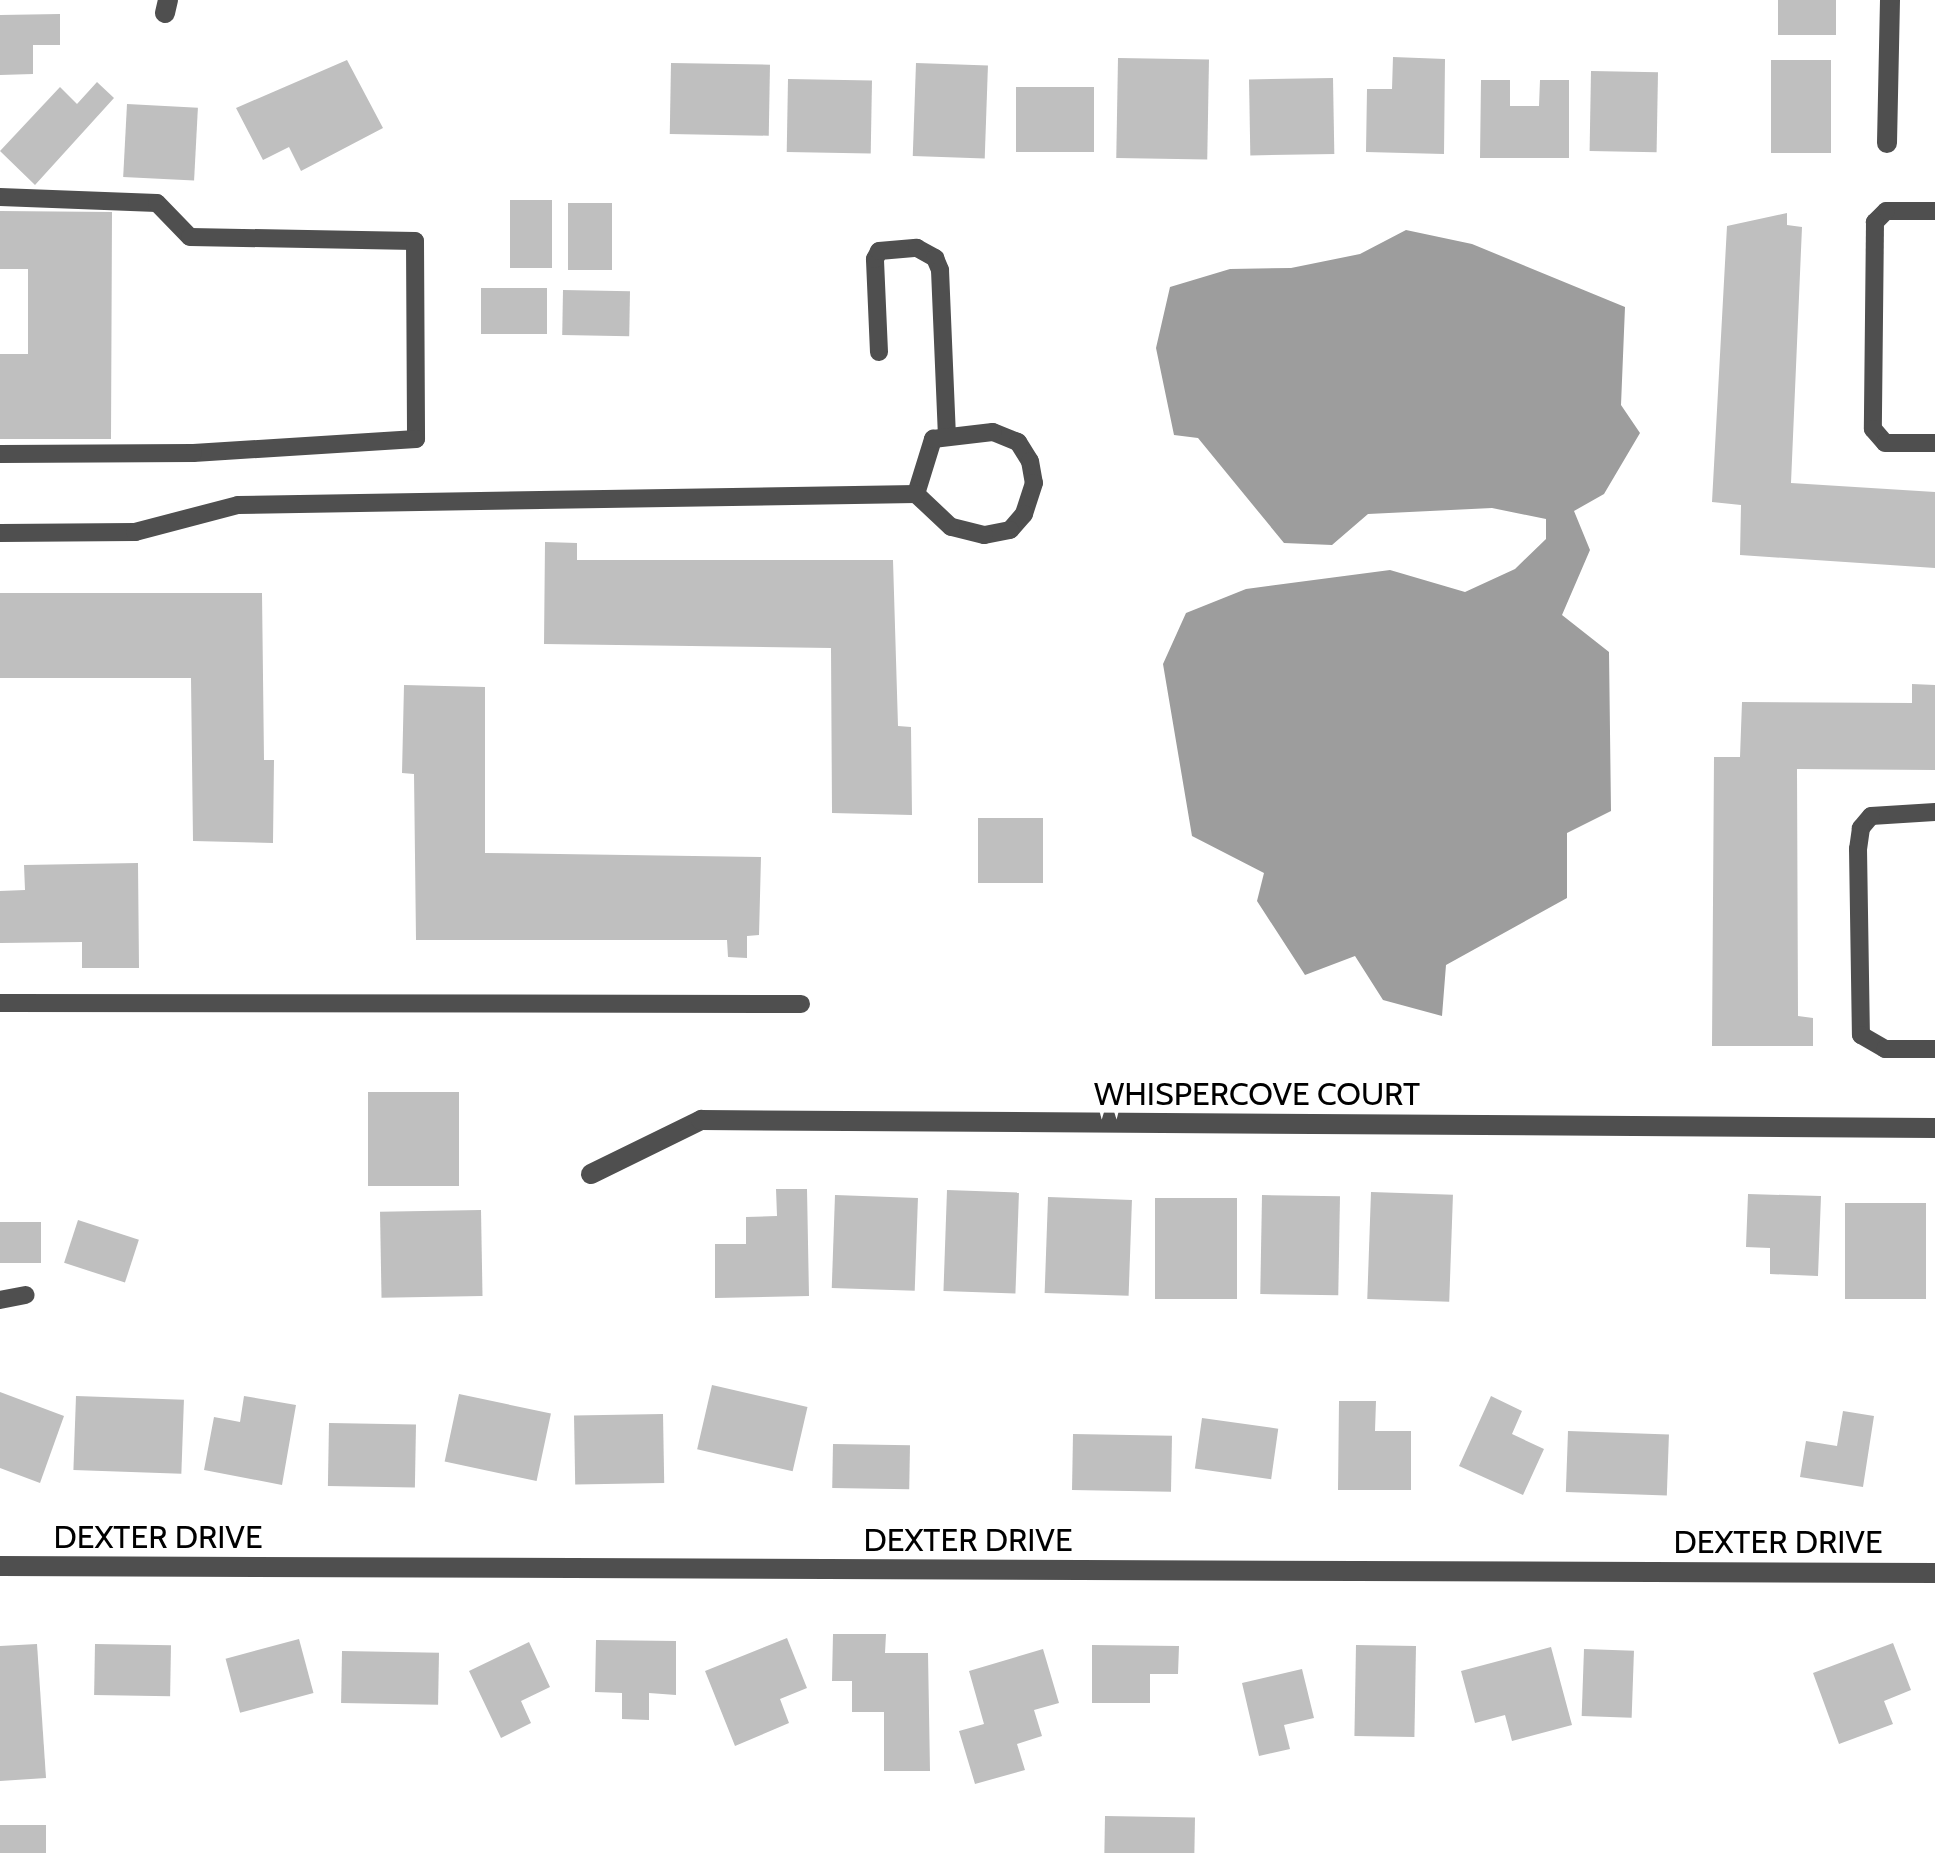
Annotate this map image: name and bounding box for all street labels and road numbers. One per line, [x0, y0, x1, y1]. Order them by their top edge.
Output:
street label: WHISPERCOVE COURT [1094, 1075, 1420, 1113]
street label: DEXTER DRIVE [53, 1518, 263, 1556]
street label: DEXTER DRIVE [863, 1521, 1073, 1559]
street label: DEXTER DRIVE [1673, 1523, 1883, 1561]

